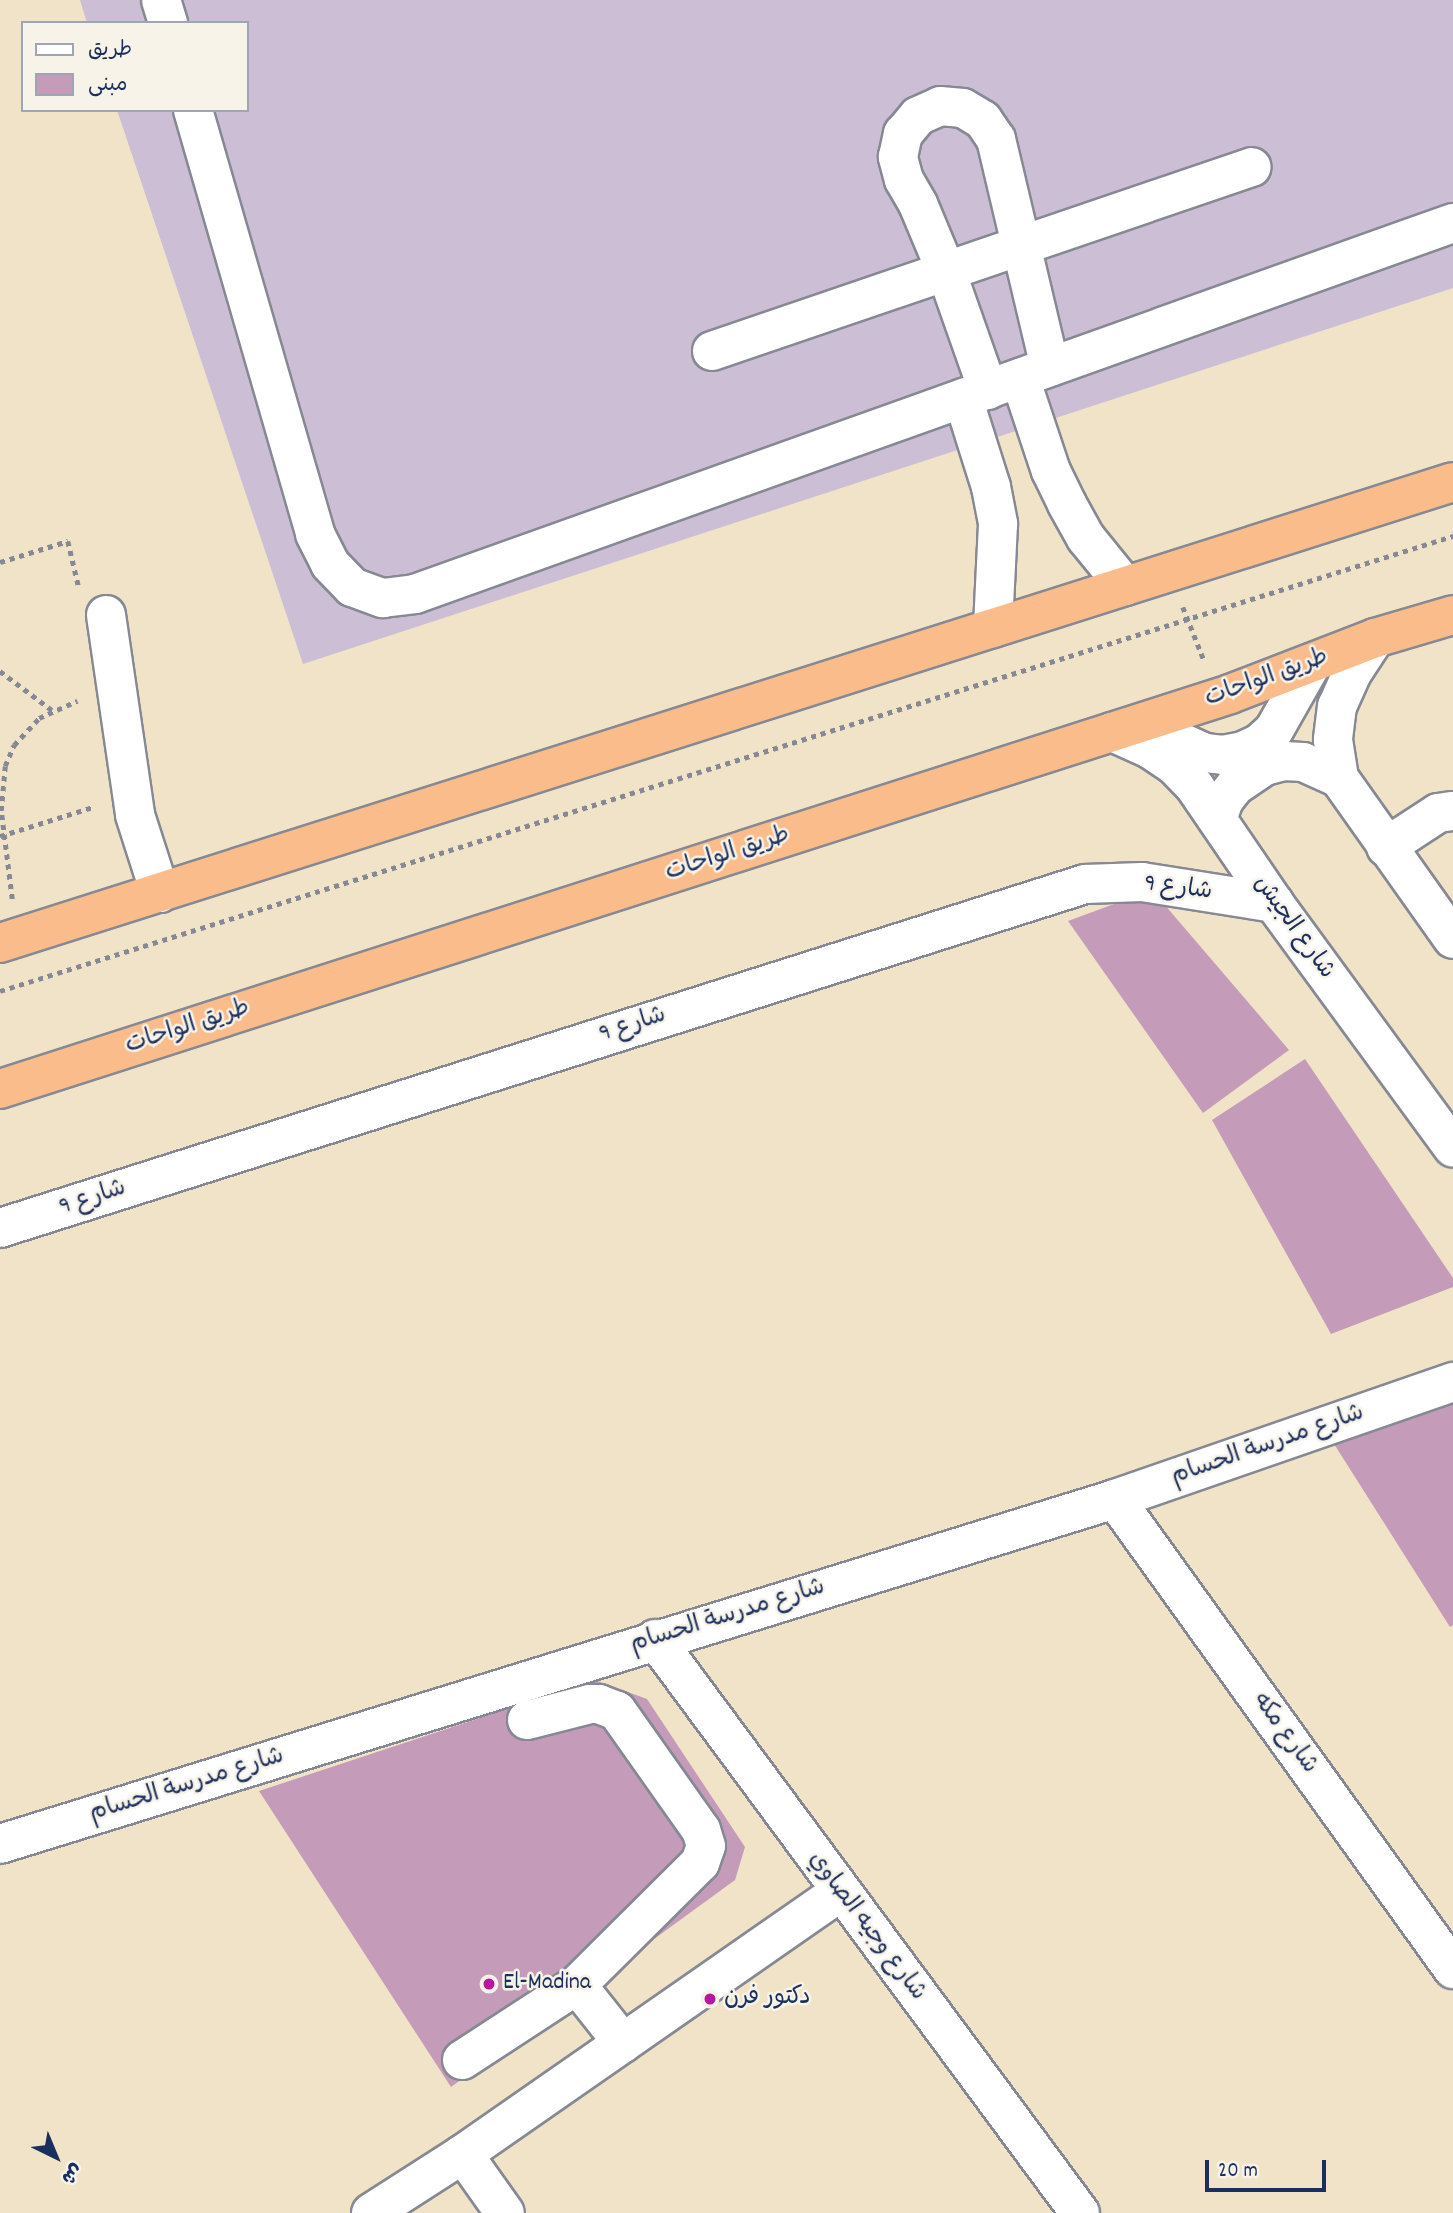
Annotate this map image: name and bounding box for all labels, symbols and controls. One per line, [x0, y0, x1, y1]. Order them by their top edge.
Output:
legend [21, 21, 248, 112]
text: طريق [88, 36, 132, 66]
text: مبنى [88, 71, 127, 101]
street label: طريق الواحات [1202, 643, 1332, 715]
street label: طريق الواحات [662, 821, 794, 889]
street label: شارع 9 [1142, 870, 1214, 908]
street label: شارع الجيش [1246, 871, 1340, 985]
street label: طريق الواحات [122, 994, 254, 1062]
street label: شارع 9 [596, 1002, 670, 1050]
street label: شارع 9 [56, 1175, 130, 1223]
street label: شارع مدرسة الحسام [1168, 1400, 1368, 1492]
street label: شارع مدرسة الحسام [627, 1574, 829, 1660]
street label: شارع مكه [1245, 1688, 1323, 1780]
street label: شارع مدرسة الحسام [86, 1743, 288, 1829]
street label: شارع وجيه الصاوي [801, 1847, 931, 2007]
place label: El-Madina [503, 1970, 591, 1998]
marker: El-Madina [481, 1976, 497, 1992]
place label: دكتور فرن [724, 1985, 811, 2013]
marker: دكتور فرن [702, 1991, 718, 2007]
north arrow [21, 2122, 91, 2192]
scale bar [1208, 2146, 1329, 2190]
text: ش [54, 2156, 88, 2190]
text: 20 m [1218, 2157, 1258, 2187]

